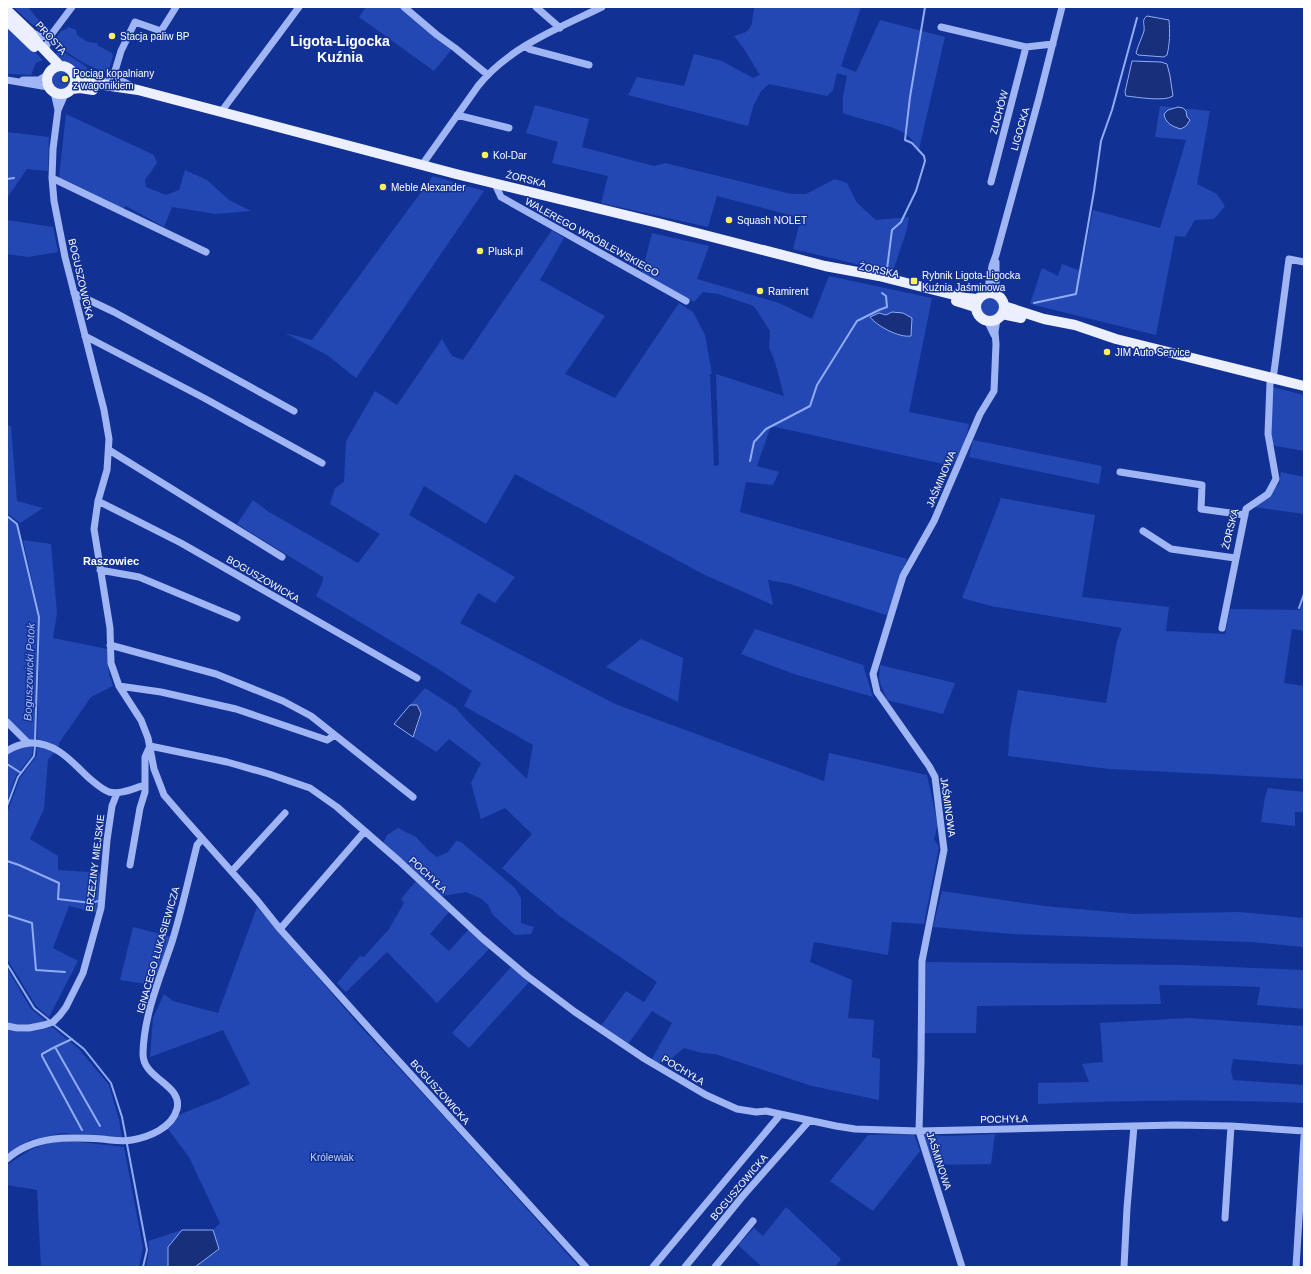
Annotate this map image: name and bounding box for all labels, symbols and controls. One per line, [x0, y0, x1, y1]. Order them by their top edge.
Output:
street label: PROSTA [33, 19, 69, 57]
marker: Stacja paliw BP [107, 31, 117, 41]
place label: Stacja paliw BP [120, 31, 190, 42]
district label: Ligota-Ligocka Kuźnia [290, 33, 390, 65]
place label: Pociąg kopalniany z wagonikiem [73, 68, 154, 91]
marker: Pociąg kopalniany z wagonikiem [60, 74, 70, 84]
street label: ZUCHÓW [987, 88, 1010, 135]
street label: LIGOCKA [1009, 106, 1032, 152]
marker: Kol-Dar [480, 150, 490, 160]
place label: Kol-Dar [493, 150, 528, 161]
street label: ŻORSKA [505, 168, 548, 189]
marker: Meble Alexander [378, 182, 388, 192]
place label: Meble Alexander [391, 182, 466, 193]
street label: WALEREGO WRÓBLEWSKIEGO [523, 195, 662, 279]
marker: Squash NOLET [724, 215, 734, 225]
place label: Squash NOLET [737, 215, 807, 226]
street label: BOGUSZOWICKA [66, 237, 96, 321]
marker: Plusk.pl [475, 246, 485, 256]
place label: Plusk.pl [488, 246, 523, 257]
street label: ŻORSKA [858, 259, 901, 280]
place label: Rybnik Ligota-Ligocka Kuźnia Jaśminowa [922, 270, 1021, 293]
marker: Rybnik Ligota-Ligocka Kuźnia Jaśminowa [909, 276, 919, 286]
marker: Ramirent [755, 286, 765, 296]
place label: Ramirent [768, 286, 809, 297]
marker: JIM Auto Service [1102, 347, 1112, 357]
place label: JIM Auto Service [1115, 347, 1190, 358]
street label: JAŚMINOWA [923, 448, 958, 509]
street label: ŻORSKA [1219, 507, 1240, 550]
street label: BOGUSZOWICKA [224, 554, 302, 605]
district label: Raszowiec [83, 555, 139, 567]
water label: Boguszowicki Potok [21, 622, 37, 721]
street label: JAŚMINOWA [938, 776, 959, 838]
street label: BRZEZINY MIEJSKIE [84, 814, 106, 912]
street label: POCHYŁA [407, 855, 449, 896]
street label: IGNACEGO ŁUKASIEWICZA [135, 885, 181, 1015]
street label: POCHYŁA [660, 1053, 707, 1087]
street label: BOGUSZOWICKA [408, 1058, 472, 1127]
street label: POCHYŁA [980, 1113, 1028, 1125]
street label: JAŚMINOWA [924, 1130, 955, 1192]
park label: Królewiak [310, 1152, 355, 1163]
street label: BOGUSZOWICKA [708, 1152, 770, 1222]

